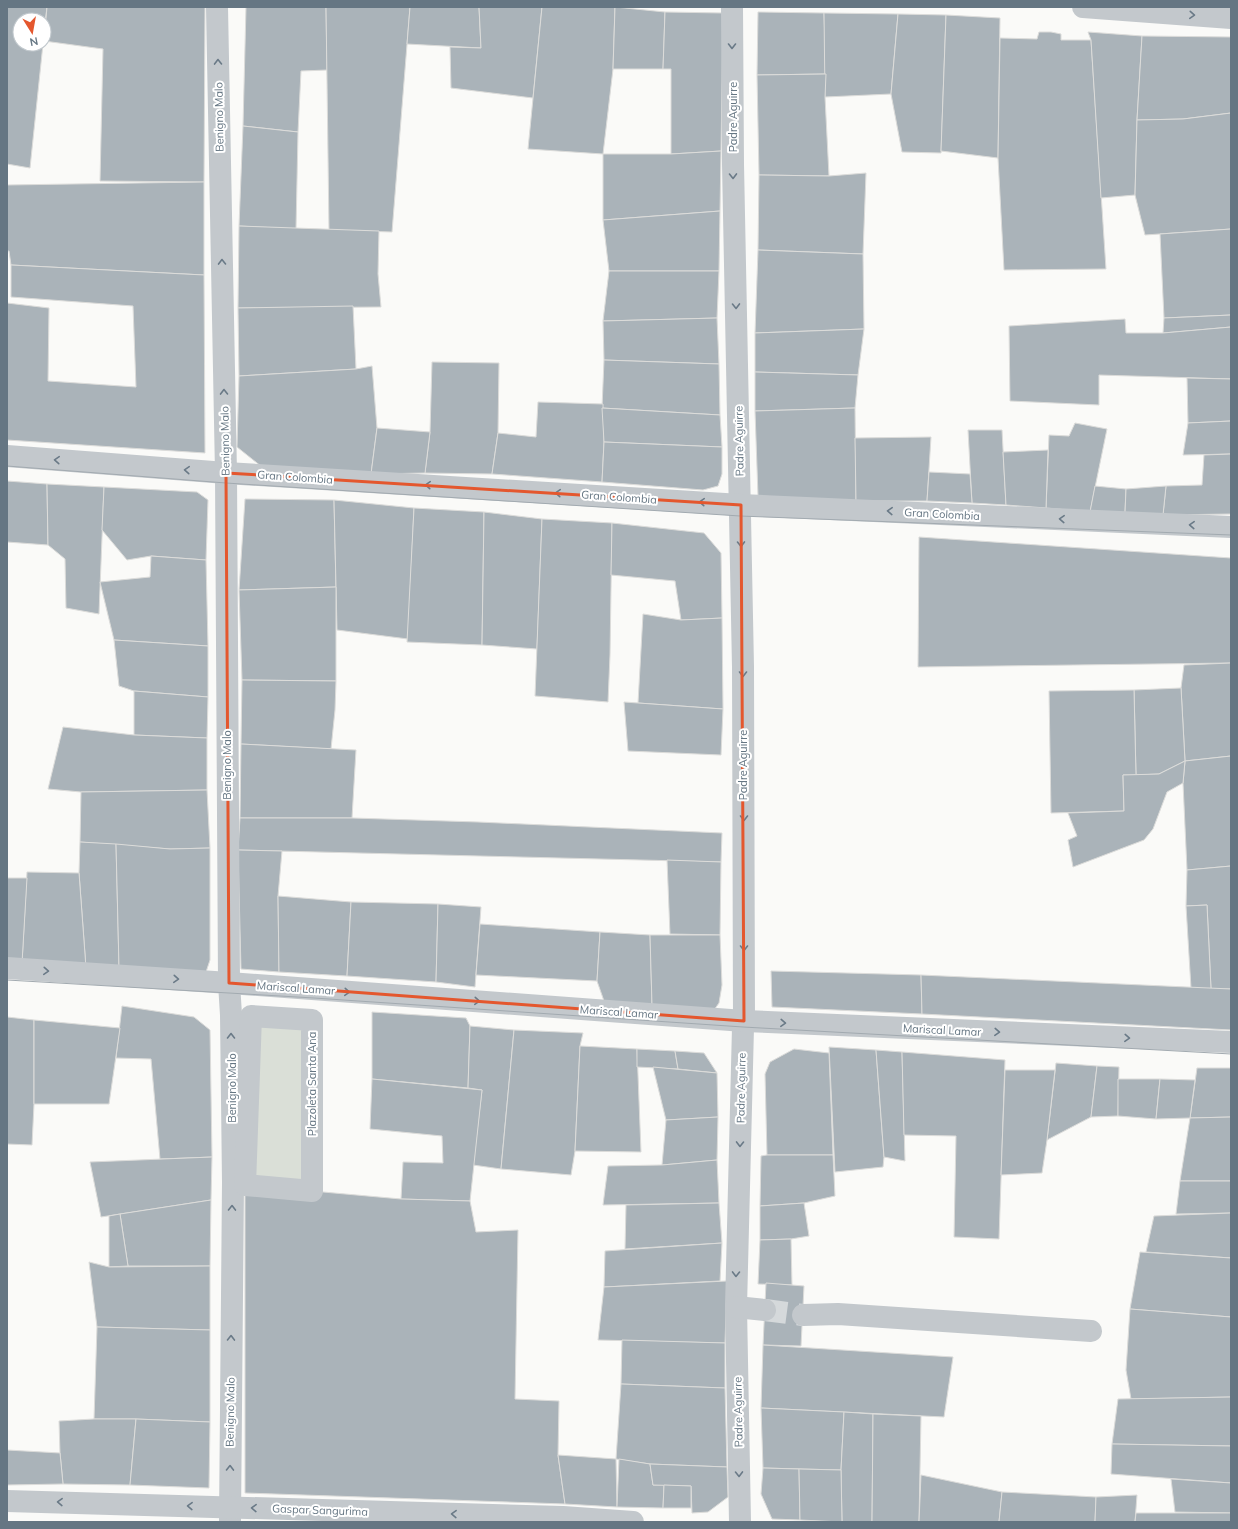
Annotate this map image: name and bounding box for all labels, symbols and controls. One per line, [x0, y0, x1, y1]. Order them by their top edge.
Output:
one-way arrow [1189, 11, 1195, 20]
north arrow [12, 12, 52, 52]
text: N [28, 34, 39, 49]
one-way arrow [728, 43, 736, 49]
one-way arrow [213, 59, 222, 65]
street label: Benigno Malo [211, 82, 227, 152]
street label: Padre Aguirre [726, 82, 740, 152]
one-way arrow [729, 173, 737, 179]
one-way arrow [217, 259, 226, 265]
one-way arrow [732, 303, 740, 309]
one-way arrow [220, 389, 228, 395]
street label: Benigno Malo [217, 406, 233, 476]
street label: Padre Aguirre [731, 406, 747, 476]
one-way arrow [54, 455, 60, 464]
one-way arrow [184, 465, 190, 474]
street label: Gran Colombia [257, 467, 333, 487]
one-way arrow [425, 481, 431, 490]
street label: Gran Colombia [581, 487, 657, 507]
one-way arrow [555, 489, 561, 498]
one-way arrow [699, 498, 705, 507]
street label: Gran Colombia [904, 505, 980, 523]
one-way arrow [887, 507, 893, 516]
one-way arrow [1059, 515, 1065, 523]
one-way arrow [1189, 520, 1195, 529]
one-way arrow [737, 541, 746, 547]
one-way arrow [739, 671, 747, 677]
street label: Benigno Malo [220, 730, 234, 800]
street label: Padre Aguirre [736, 730, 750, 800]
one-way arrow [740, 815, 748, 821]
one-way arrow [740, 945, 748, 951]
one-way arrow [43, 966, 49, 975]
one-way arrow [173, 975, 179, 984]
street label: Mariscal Lamar [256, 978, 336, 998]
one-way arrow [344, 987, 350, 996]
one-way arrow [474, 997, 480, 1006]
street label: Mariscal Lamar [579, 1002, 659, 1022]
one-way arrow [780, 1018, 786, 1027]
street label: Mariscal Lamar [902, 1021, 982, 1039]
one-way arrow [994, 1028, 1000, 1036]
street label: Plazoleta Santa Ana [305, 1032, 319, 1136]
one-way arrow [227, 1033, 236, 1039]
one-way arrow [1124, 1033, 1130, 1042]
street label: Benigno Malo [225, 1053, 239, 1123]
street label: Padre Aguirre [733, 1053, 749, 1123]
one-way arrow [735, 1141, 744, 1147]
one-way arrow [228, 1205, 236, 1211]
one-way arrow [732, 1271, 741, 1277]
one-way arrow [227, 1335, 235, 1341]
street label: Benigno Malo [222, 1377, 238, 1447]
street label: Padre Aguirre [730, 1377, 746, 1447]
one-way arrow [226, 1465, 234, 1471]
one-way arrow [735, 1471, 743, 1477]
one-way arrow [57, 1498, 63, 1507]
street label: Gaspar Sangurima [272, 1501, 368, 1519]
one-way arrow [187, 1502, 193, 1510]
one-way arrow [251, 1504, 257, 1512]
one-way arrow [451, 1510, 457, 1519]

